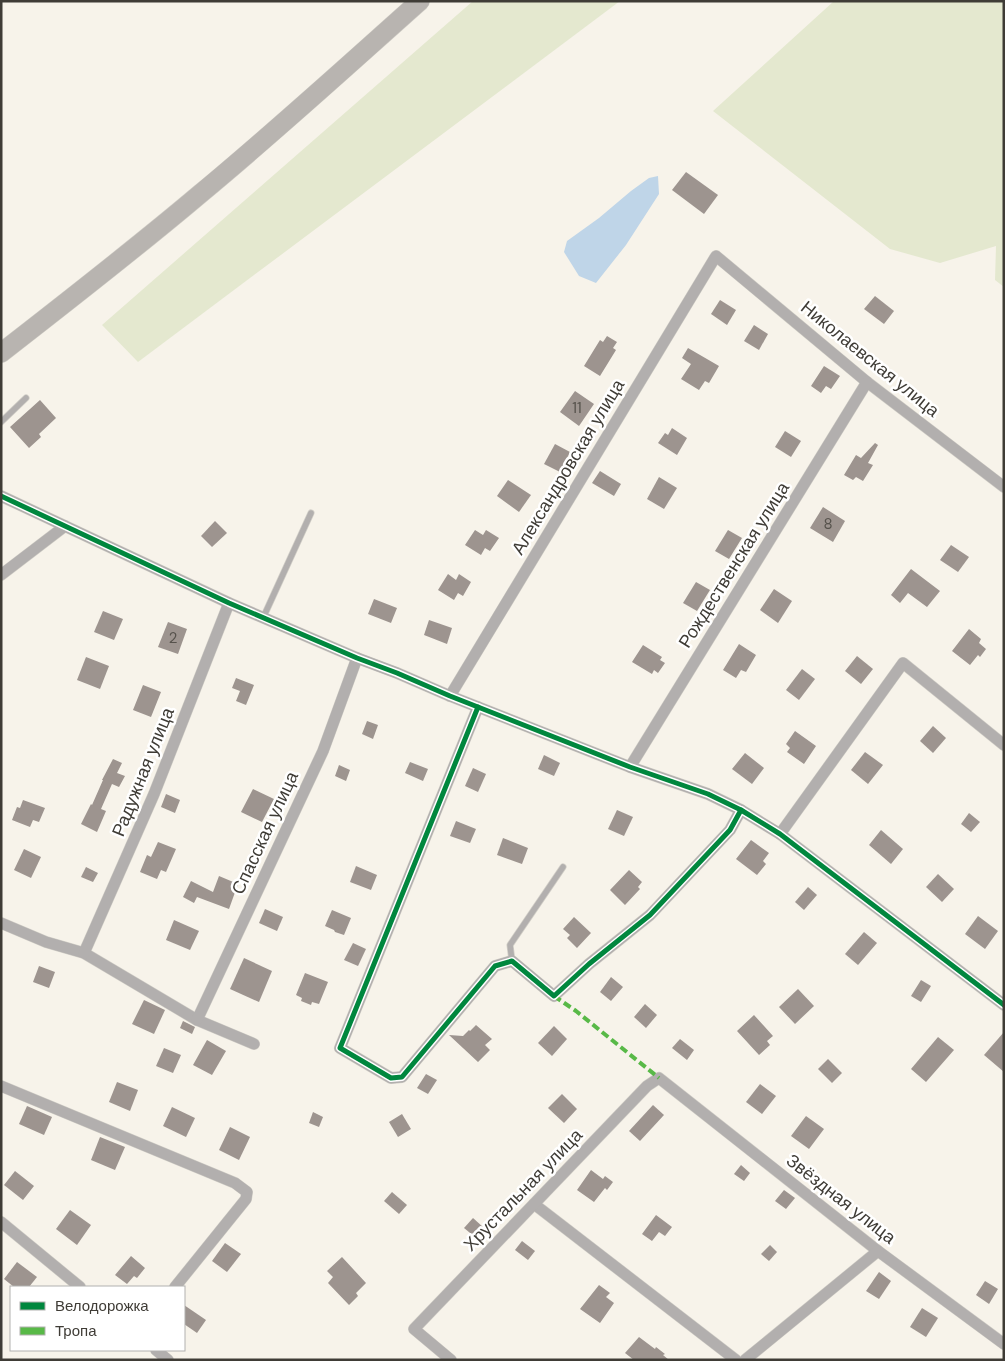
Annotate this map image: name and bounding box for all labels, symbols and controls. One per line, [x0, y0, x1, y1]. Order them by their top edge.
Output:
street label: Николаевская улица [796, 296, 945, 423]
street label: Александровская улица [506, 374, 630, 559]
house number: 11 [572, 398, 582, 418]
street label: Рождественская улица [673, 477, 795, 653]
house number: 8 [823, 514, 833, 534]
house number: 2 [169, 628, 177, 648]
street label: Радужная улица [106, 703, 180, 840]
street label: Спасская улица [226, 767, 304, 898]
street label: Хрустальная улица [458, 1123, 588, 1256]
street label: Звёздная улица [781, 1149, 901, 1250]
legend [10, 1286, 185, 1351]
text: Велодорожка [55, 1296, 149, 1316]
text: Тропа [55, 1321, 97, 1341]

